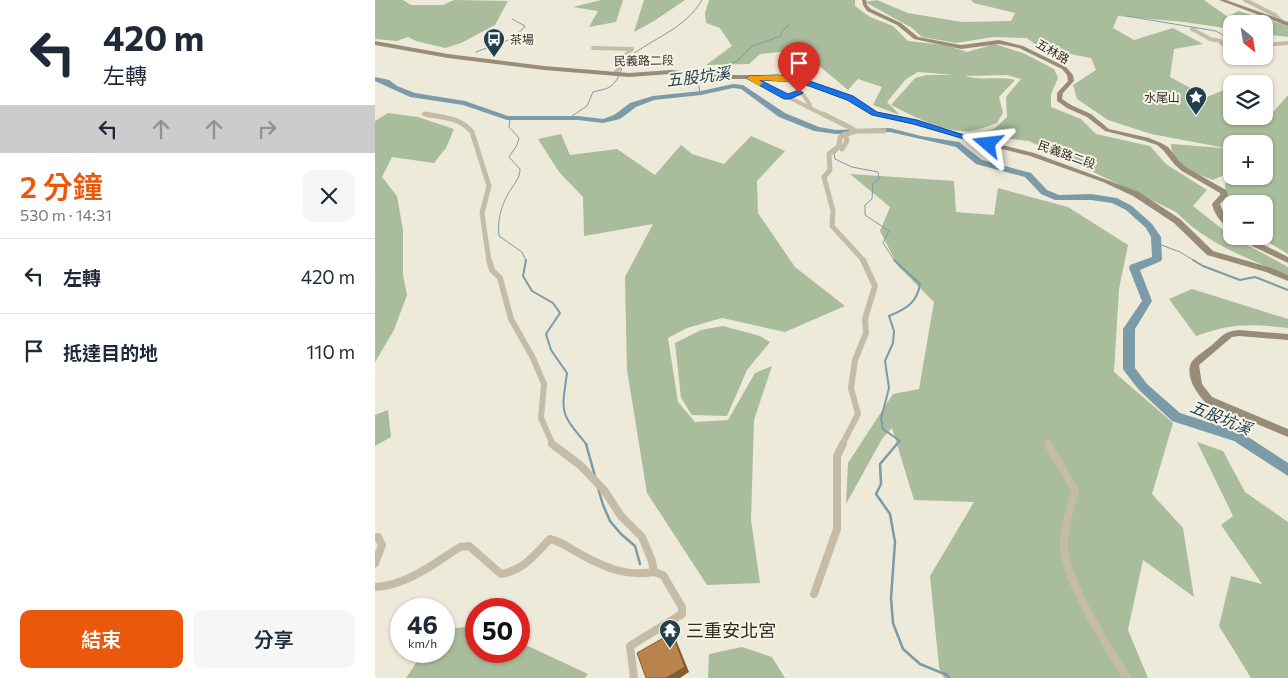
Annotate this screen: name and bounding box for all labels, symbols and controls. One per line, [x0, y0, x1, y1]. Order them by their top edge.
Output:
text: 420 m [103, 15, 204, 58]
north arrow [1223, 15, 1273, 65]
map controls [1223, 15, 1273, 245]
icon: left [20, 20, 85, 85]
bus stop icon: 茶場 [482, 27, 506, 58]
place label: 茶場 [510, 32, 534, 46]
street label: 五林路 [1034, 36, 1072, 66]
pin [778, 42, 820, 93]
icon: arrive [785, 49, 813, 77]
street label: 民義路二段 [614, 52, 674, 68]
text: 左轉 [103, 62, 147, 89]
water label: 五股坑溪 [665, 62, 733, 89]
button: layers [1223, 75, 1273, 125]
place icon: 水尾山 [1184, 85, 1208, 116]
place label: 水尾山 [1144, 90, 1180, 104]
icon: left [94, 115, 122, 143]
icon: ahead [147, 115, 175, 143]
icon: ahead [200, 115, 228, 143]
icon: right [253, 115, 281, 143]
position arrow [961, 117, 1013, 169]
button: + [1223, 135, 1273, 185]
street label: 民義路二段 [1036, 137, 1098, 171]
text: 2 分鐘 [20, 167, 103, 204]
button: close [303, 170, 355, 222]
button: − [1223, 195, 1273, 245]
text: 530 m · 14:31 [20, 205, 112, 224]
icon: left [20, 262, 48, 290]
text: 420 m [301, 265, 355, 288]
text: 左轉 [63, 266, 101, 289]
icon: arrive [20, 337, 48, 365]
text: 110 m [306, 340, 355, 363]
text: 抵達目的地 [63, 341, 158, 364]
water label: 五股坑溪 [1188, 396, 1256, 439]
speed limit sign: 50 [465, 598, 530, 663]
text: 46 [407, 609, 438, 639]
button: 結束 [20, 610, 183, 668]
button: 分享 [193, 610, 355, 668]
temple icon: 三重安北宮 [658, 618, 682, 649]
place label: 三重安北宮 [686, 619, 776, 641]
text: km/h [408, 636, 437, 650]

